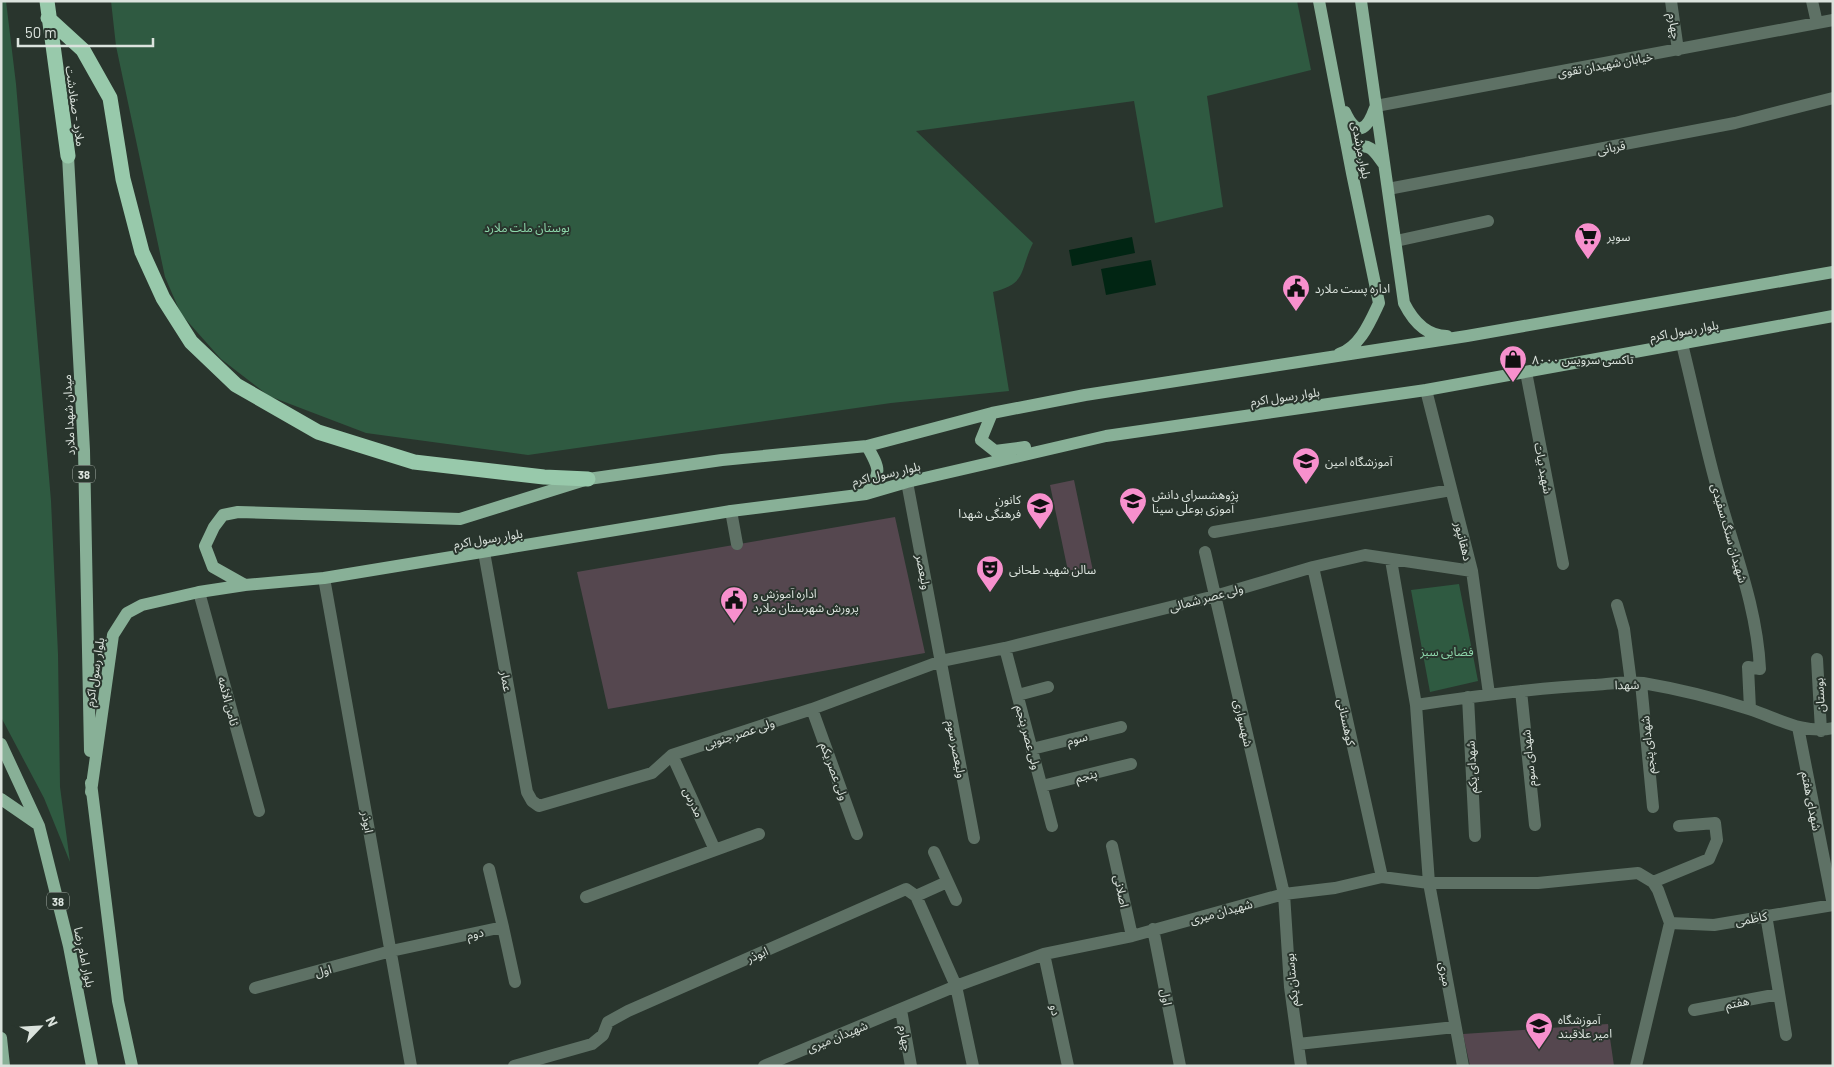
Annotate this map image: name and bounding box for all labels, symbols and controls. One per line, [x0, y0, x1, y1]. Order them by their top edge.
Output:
street label: چهارم [1663, 12, 1684, 41]
scale bar [18, 15, 152, 47]
text: 50 m [25, 23, 57, 41]
street label: خیابان شهیدان تقوی [1556, 49, 1654, 80]
street label: ملارد - صفادشت [62, 65, 89, 147]
street label: بلوار مرشدی [1349, 120, 1374, 180]
street label: قربانی [1596, 137, 1627, 158]
park label: بوستان ملت ملارد [484, 220, 570, 235]
supermarket icon: سوپر [1573, 221, 1603, 260]
place label: سوپر [1606, 229, 1630, 245]
public building icon: اداره پست ملارد [1281, 273, 1311, 312]
place label: اداره پست ملارد [1315, 281, 1390, 297]
street label: بلوار رسول اکرم [1648, 317, 1720, 346]
shop icon: تاکسی سرویس ۸۰۰۰ [1498, 344, 1528, 383]
place label: تاکسی سرویس ۸۰۰۰ [1532, 352, 1634, 367]
street label: میدان شهدا ملارد [59, 374, 78, 456]
street label: بلوار رسول اکرم [1249, 384, 1321, 411]
street label: شهید بیات [1531, 441, 1556, 495]
school or university icon: آموزشگاه امین [1291, 446, 1321, 485]
place label: آموزشگاه امین [1325, 454, 1393, 469]
street label: بلوار رسول اکرم [850, 458, 922, 491]
road number: 38 [73, 466, 95, 482]
street label: شهیدان سنگ سفیدی [1708, 482, 1751, 585]
school or university icon: پژوهشسرای دانش آموزی بوعلی سینا [1118, 486, 1148, 525]
place label: پژوهشسرای دانش آموزی بوعلی سینا [1152, 487, 1239, 516]
school or university icon: کانون فرهنگی شهدا [1025, 491, 1055, 530]
place label: کانون فرهنگی شهدا [958, 492, 1022, 521]
street label: دهقانپور [1450, 519, 1476, 563]
street label: بلوار رسول اکرم [452, 526, 524, 553]
street label: ولیعصر [913, 552, 934, 591]
theatre icon: سالن شهید طحانی [975, 554, 1005, 593]
place label: سالن شهید طحانی [1009, 562, 1096, 577]
street label: ولی عصر شمالی [1167, 580, 1245, 615]
public building icon: اداره آموزش و پرورش شهرستان ملارد [719, 585, 749, 624]
place label: اداره آموزش و پرورش شهرستان ملارد [753, 586, 859, 616]
street label: بلوار رسول اکرم [82, 636, 109, 708]
park label: فضایی سبز [1419, 644, 1474, 659]
street label: عمار [497, 669, 516, 693]
street label: ثامن الائمه [215, 675, 242, 728]
street label: شهدا [1615, 677, 1640, 692]
street label: بوستان [1811, 677, 1828, 713]
street label: کوهستانی [1334, 697, 1359, 748]
street label: شهسواری [1231, 698, 1256, 748]
street label: ولی عصر پنجم [1011, 703, 1044, 772]
street label: ولی عصر جنوبی [702, 715, 776, 752]
street label: شهدای پنجم [1637, 715, 1660, 775]
street label: ولیعصر سوم [942, 719, 969, 780]
street label: سوم [1065, 729, 1090, 750]
street label: شهدای سوم [1518, 729, 1541, 787]
street label: ولی عصر یکم [815, 740, 852, 803]
street label: شهدای یکم [1463, 740, 1482, 794]
street label: پنجم [1074, 766, 1099, 787]
street label: شهدای هفتم [1796, 770, 1825, 833]
street label: مدرس [680, 785, 707, 820]
street label: ابوذر [358, 809, 377, 834]
street label: اصلانی [1111, 873, 1132, 909]
road number: 38 [47, 892, 69, 909]
street label: شهیدان میری [1188, 896, 1254, 927]
street label: کاظمی [1734, 908, 1769, 929]
street label: دوم [465, 924, 486, 945]
street label: بلوار امام رضا [69, 926, 98, 989]
street label: ابوذر [743, 943, 770, 966]
street label: بوستان یکم [1282, 953, 1303, 1007]
street label: اول [313, 961, 333, 980]
street label: میری [1436, 961, 1455, 988]
street label: اول [1158, 988, 1175, 1007]
street label: هفتم [1724, 993, 1751, 1014]
north arrow [15, 1002, 65, 1052]
street label: دو [1047, 1003, 1064, 1017]
school or university icon: آموزشگاه امیر علاقبند [1524, 1011, 1554, 1050]
place label: آموزشگاه امیر علاقبند [1558, 1012, 1612, 1041]
text: N [43, 1013, 62, 1029]
street label: شهیدان میری [804, 1017, 870, 1056]
street label: چهارم [894, 1024, 915, 1053]

